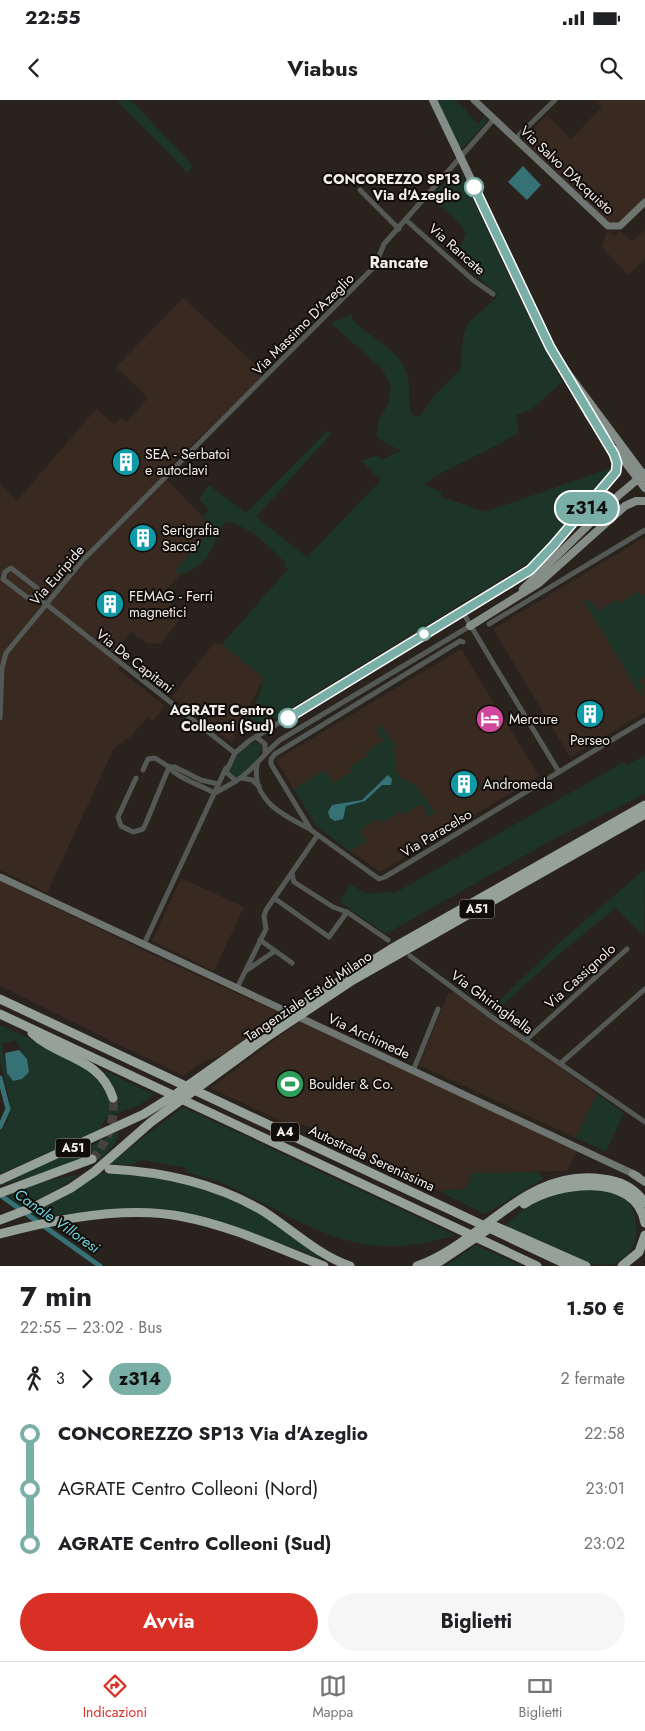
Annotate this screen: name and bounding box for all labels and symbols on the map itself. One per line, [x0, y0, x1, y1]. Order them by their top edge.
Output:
street label: Via Salvo D'Acquisto [515, 121, 619, 219]
place label: CONCOREZZO SP13 Via d'Azeglio [323, 169, 460, 205]
marker: CONCOREZZO SP13 Via d'Azeglio [464, 177, 484, 197]
street label: Via Rancate [424, 219, 490, 279]
district label: Rancate [370, 251, 428, 274]
street label: Via Massimo D'Azeglio [248, 268, 359, 379]
place label: SEA - Serbatoi e autoclavi [145, 444, 230, 480]
building icon: SEA - Serbatoi e autoclavi [111, 447, 141, 477]
line badge: z314 [552, 492, 622, 524]
place label: Serigrafia Sacca' [162, 520, 219, 556]
building icon: Serigrafia Sacca' [128, 523, 158, 553]
street label: Via Euripide [25, 540, 89, 610]
place label: FEMAG - Ferri magnetici [129, 586, 213, 622]
building icon: FEMAG - Ferri magnetici [95, 589, 125, 619]
street label: Via De Capitani [92, 624, 178, 698]
unlabelled marker [417, 627, 431, 641]
building icon: Perseo [575, 699, 605, 729]
place label: AGRATE Centro Colleoni (Sud) [169, 700, 274, 736]
hotel icon: Mercure [475, 704, 505, 734]
marker: AGRATE Centro Colleoni (Sud) [278, 708, 298, 728]
place label: Mercure [509, 709, 558, 729]
place label: Perseo [570, 730, 610, 750]
building icon: Andromeda [449, 769, 479, 799]
place label: Andromeda [483, 774, 553, 794]
street label: Via Paracelso [397, 804, 476, 862]
road number: A51 [460, 900, 494, 919]
street label: Via Cassignolo [540, 939, 620, 1013]
street label: Tangenziale Est di Milano [240, 946, 376, 1046]
street label: Via Ghiringhella [447, 965, 537, 1039]
street label: Via Archimede [325, 1008, 413, 1064]
sports icon: Boulder & Co. [275, 1069, 305, 1099]
place label: Boulder & Co. [309, 1074, 394, 1094]
street label: Autostrada Serenissima [306, 1120, 438, 1196]
road number: A4 [271, 1122, 299, 1142]
road number: A51 [56, 1138, 90, 1158]
water label: Canale Villoresi [10, 1183, 104, 1259]

